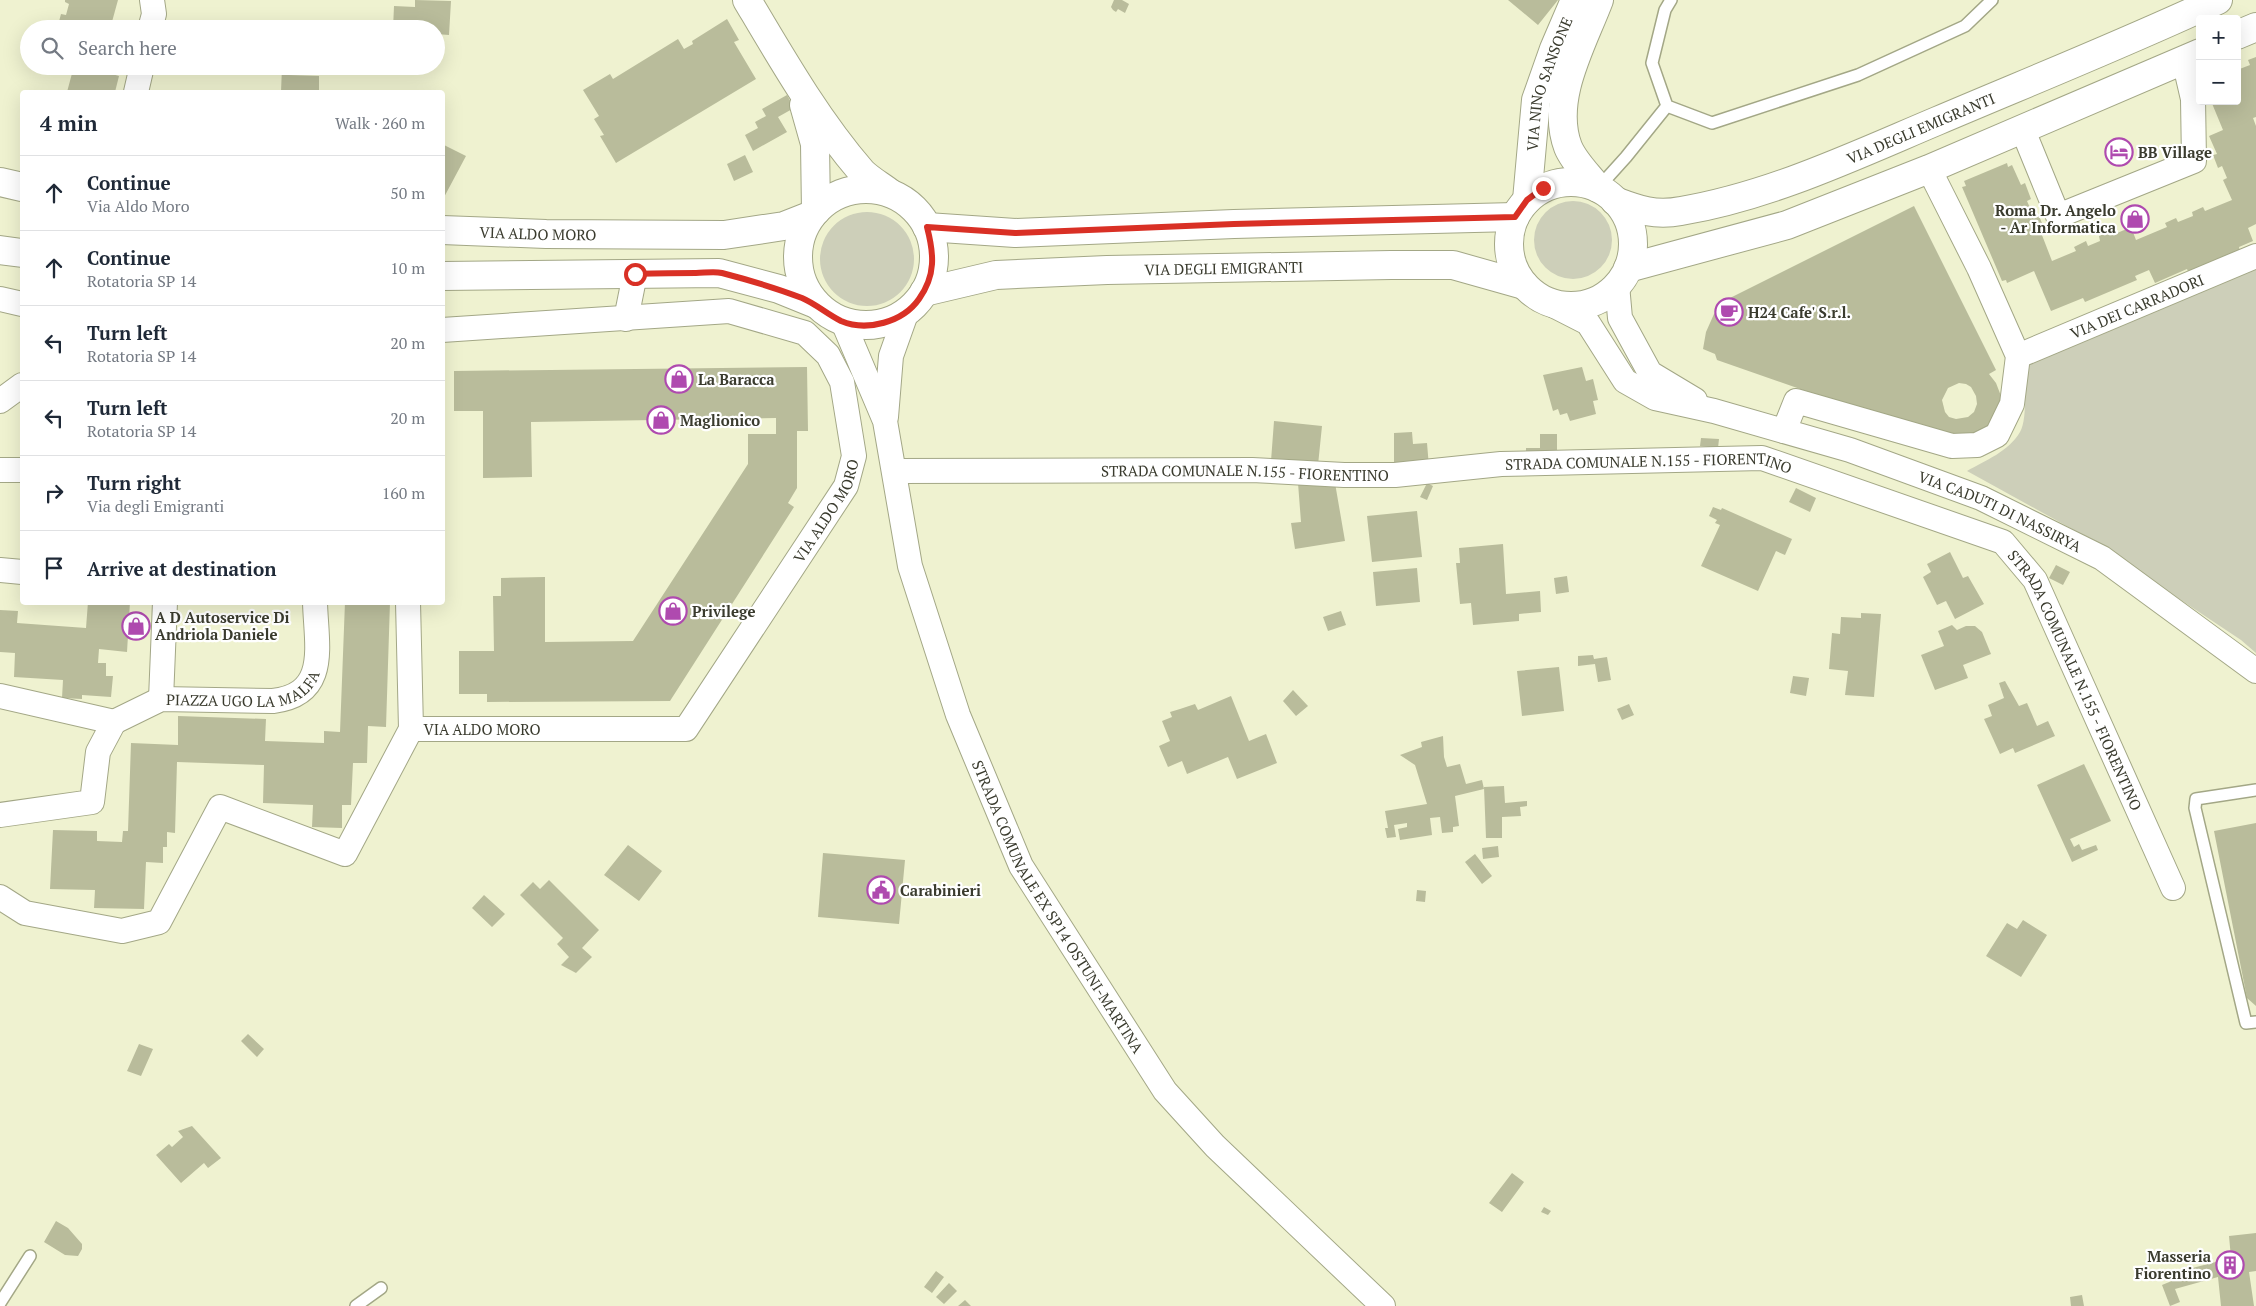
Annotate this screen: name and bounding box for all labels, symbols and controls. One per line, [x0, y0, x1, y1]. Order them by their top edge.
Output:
street label: VIA NINO SANSONE [1521, 14, 1577, 152]
map controls [2196, 15, 2241, 105]
button: + [2196, 15, 2241, 60]
search box [20, 20, 445, 75]
icon: search [38, 34, 66, 62]
text: Search here [78, 35, 177, 60]
button: − [2196, 60, 2241, 105]
street label: VIA DEGLI EMIGRANTI [1844, 88, 1998, 168]
text: 4 min [40, 109, 97, 137]
text: Walk · 260 m [335, 112, 425, 134]
hotel icon: BB Village [2104, 137, 2134, 167]
place label: BB Village [2138, 142, 2212, 162]
text: Continue [87, 170, 171, 195]
route end [1532, 177, 1555, 200]
icon: ahead [40, 179, 68, 207]
text: 50 m [390, 182, 425, 204]
text: Via Aldo Moro [87, 195, 190, 217]
place label: Roma Dr. Angelo - Ar Informatica [1995, 200, 2117, 237]
shop icon: Roma Dr. Angelo - Ar Informatica [2120, 204, 2150, 234]
street label: VIA ALDO MORO [479, 221, 597, 244]
text: Continue [87, 245, 171, 270]
icon: ahead [40, 254, 68, 282]
text: 10 m [390, 257, 425, 279]
street label: VIA DEGLI EMIGRANTI [1144, 257, 1303, 279]
route start [624, 263, 647, 286]
street label: VIA DEI CARRADORI [2067, 269, 2207, 343]
text: Rotatoria SP 14 [87, 270, 196, 292]
cafe icon: H24 Cafe' S.r.l. [1714, 297, 1744, 327]
place label: H24 Cafe' S.r.l. [1748, 302, 1851, 322]
text: Turn left [87, 320, 168, 345]
icon: left [40, 329, 68, 357]
text: 20 m [390, 332, 425, 354]
text: Rotatoria SP 14 [87, 345, 196, 367]
shop icon: La Baracca [664, 364, 694, 394]
place label: La Baracca [698, 369, 775, 389]
text: Turn left [87, 395, 168, 420]
icon: left [40, 404, 68, 432]
shop icon: Maglionico [646, 405, 676, 435]
text: 20 m [390, 407, 425, 429]
place label: Maglionico [680, 410, 760, 430]
text: Rotatoria SP 14 [87, 420, 196, 442]
street label: STRADA COMUNALE N.155 - FIORENTINO [1505, 448, 1795, 478]
street label: VIA ALDO MORO [788, 457, 863, 566]
street label: STRADA COMUNALE N.155 - FIORENTINO [1101, 460, 1389, 485]
street label: VIA CADUTI DI NASSIRYA [1916, 466, 2086, 557]
text: Turn right [87, 470, 181, 495]
icon: right [40, 479, 68, 507]
text: 160 m [382, 482, 425, 504]
text: Via degli Emigranti [87, 495, 224, 517]
street label: STRADA COMUNALE N.155 - FIORENTINO [2004, 545, 2147, 814]
icon: arrive [40, 554, 68, 582]
text: Arrive at destination [87, 556, 276, 581]
shop icon: Privilege [658, 596, 688, 626]
place label: Privilege [692, 601, 756, 621]
place label: A D Autoservice Di Andriola Daniele [155, 607, 290, 644]
shop icon: A D Autoservice Di Andriola Daniele [121, 611, 151, 641]
street label: PIAZZA UGO LA MALFA [166, 667, 324, 711]
street label: VIA ALDO MORO [423, 719, 541, 739]
street label: STRADA COMUNALE EX SP14 OSTUNI-MARTINA [968, 757, 1149, 1058]
public building icon: Carabinieri [866, 875, 896, 905]
place label: Carabinieri [900, 880, 981, 900]
place label: Masseria Fiorentino [2135, 1246, 2212, 1283]
building icon: Masseria Fiorentino [2215, 1250, 2245, 1280]

